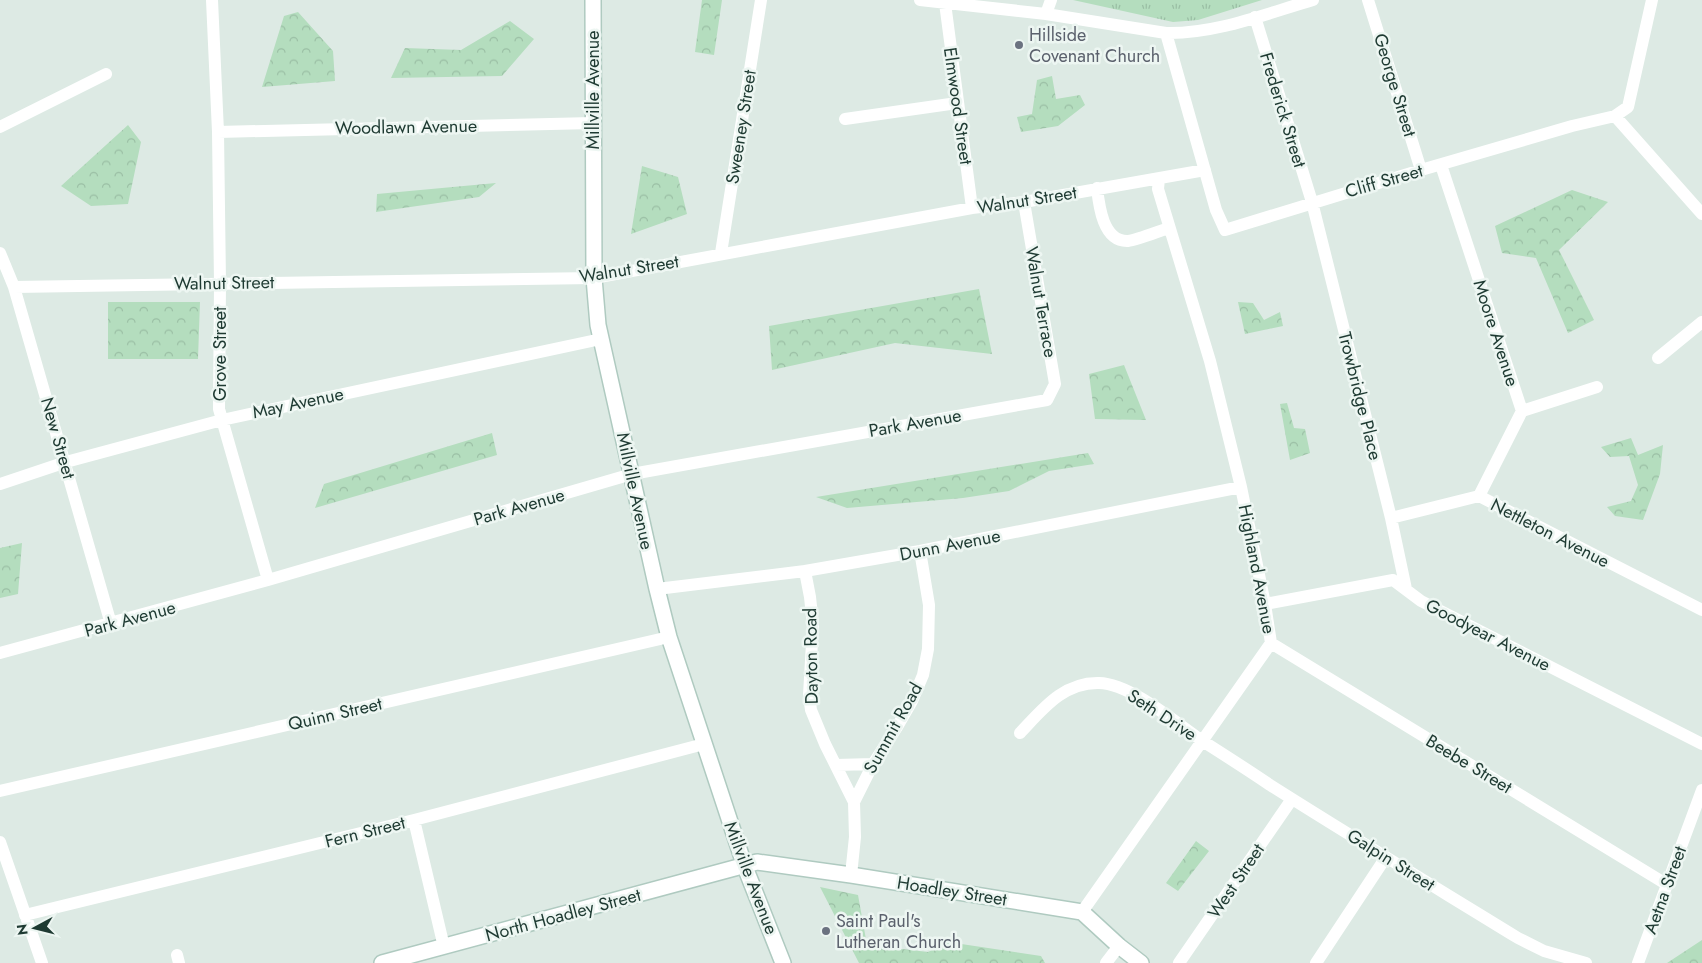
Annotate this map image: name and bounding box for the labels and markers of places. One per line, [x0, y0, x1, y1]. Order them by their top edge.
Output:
place label: Hillside Covenant Church [1029, 22, 1160, 69]
marker: Hillside Covenant Church [1013, 39, 1025, 51]
place label: Saint Paul's Lutheran Church [836, 908, 961, 955]
marker: Saint Paul's Lutheran Church [820, 925, 832, 937]

